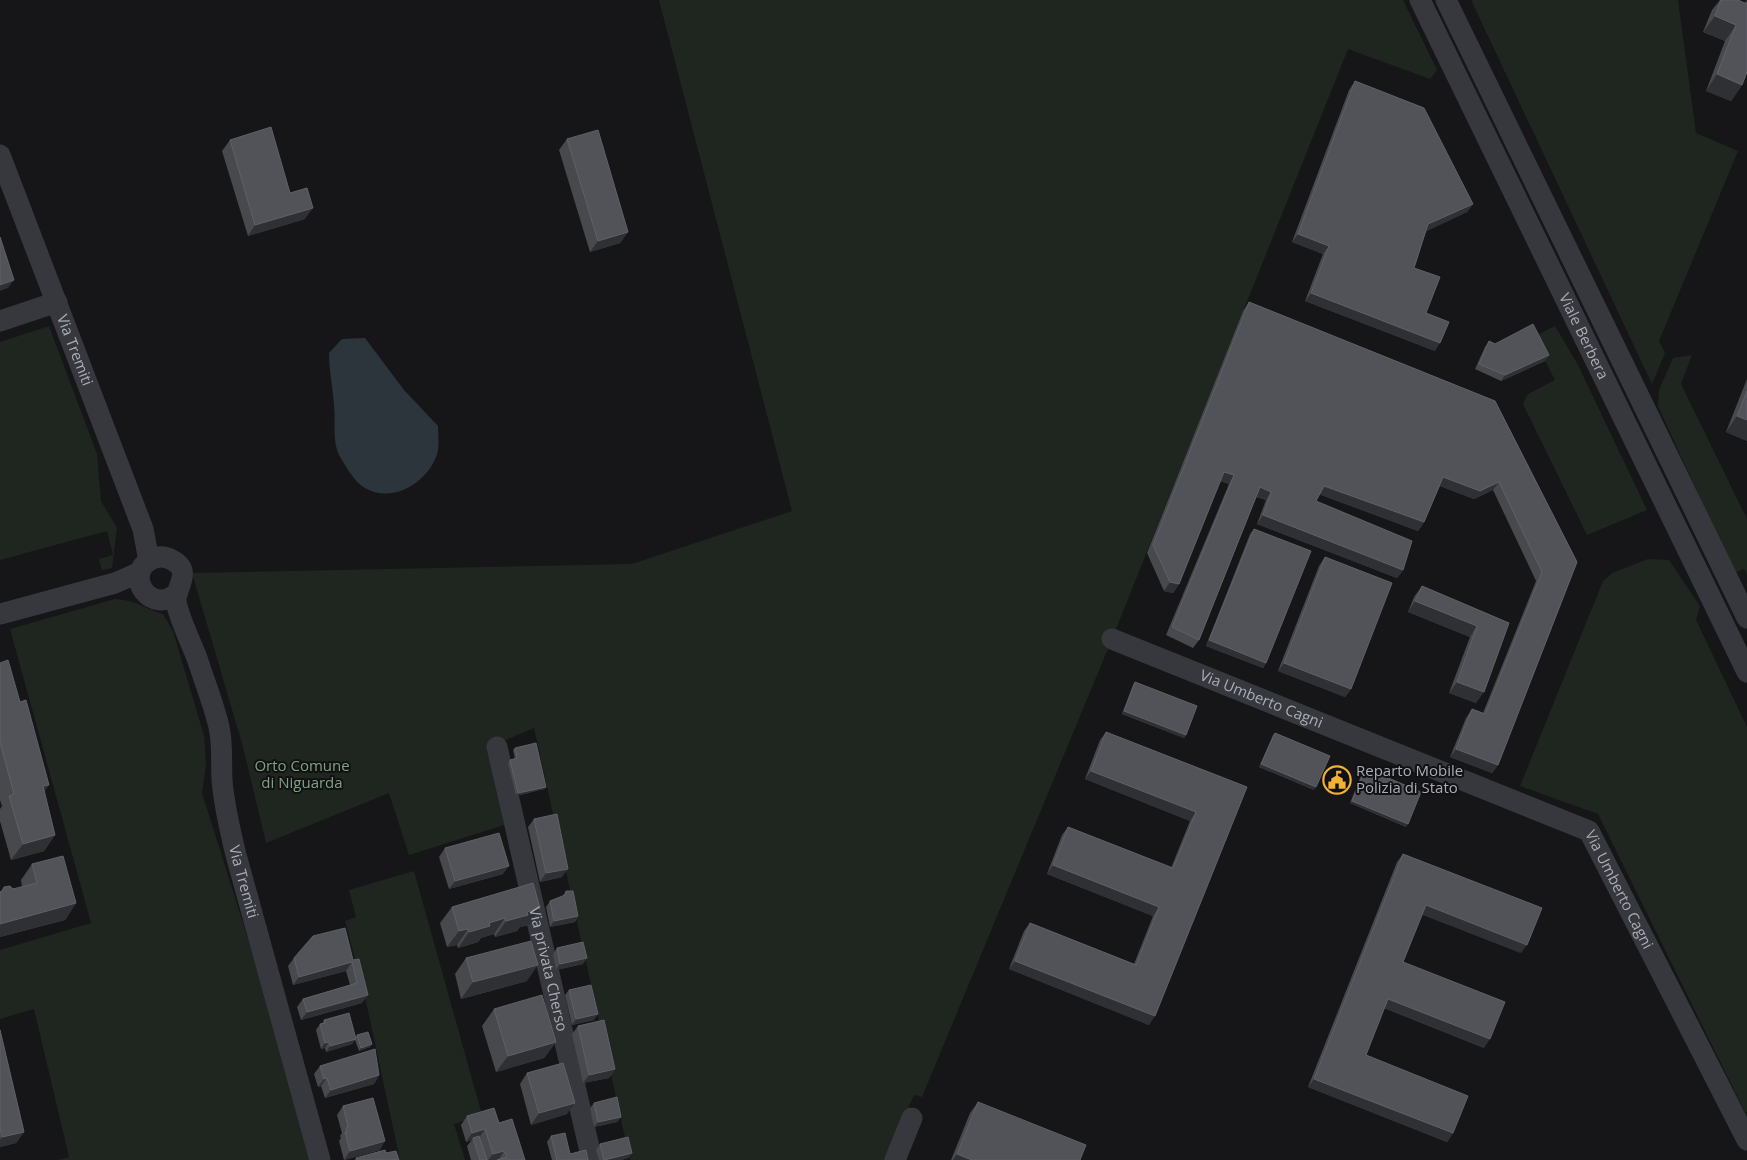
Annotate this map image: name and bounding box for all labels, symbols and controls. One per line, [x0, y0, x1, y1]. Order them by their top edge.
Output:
street label: Viale Berbera [1555, 289, 1614, 382]
street label: Via Tremiti [53, 311, 98, 388]
street label: Via Umberto Cagni [1197, 664, 1326, 732]
park label: Orto Comune di Niguarda [254, 755, 350, 792]
place label: Reparto Mobile Polizia di Stato [1356, 760, 1463, 797]
public building icon: Reparto Mobile Polizia di Stato [1322, 765, 1352, 795]
street label: Via Umberto Cagni [1581, 826, 1659, 952]
street label: Via Tremiti [225, 843, 264, 920]
street label: Via privata Cherso [525, 905, 573, 1033]

